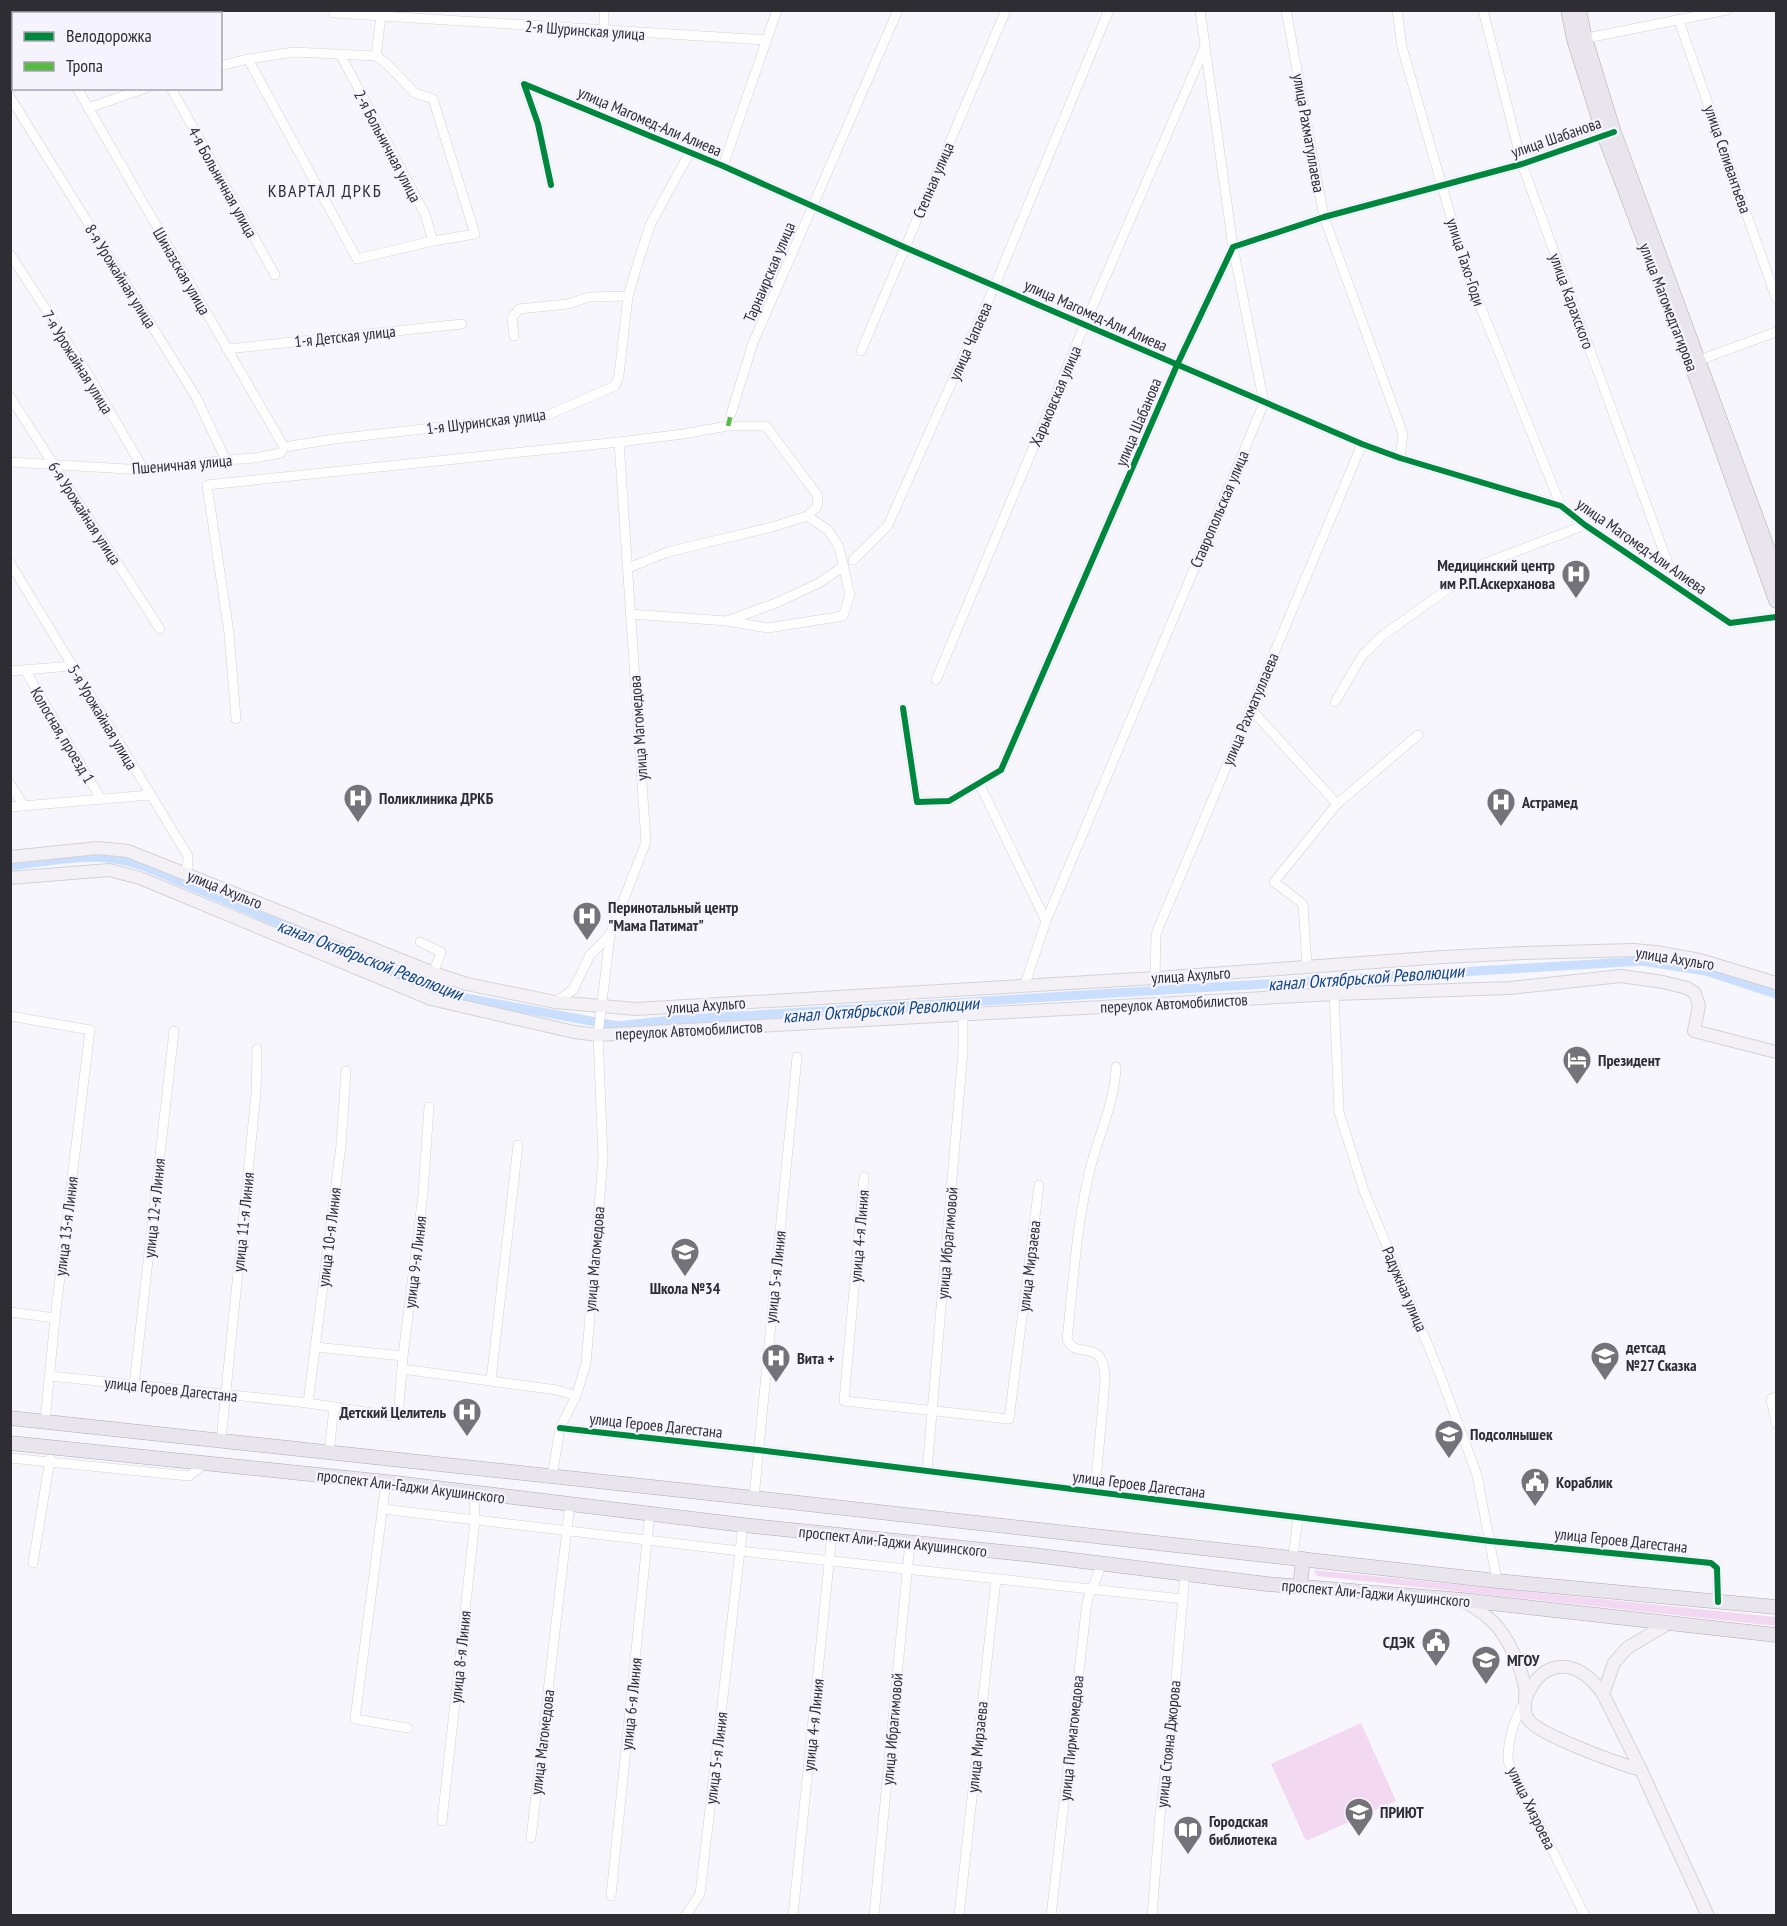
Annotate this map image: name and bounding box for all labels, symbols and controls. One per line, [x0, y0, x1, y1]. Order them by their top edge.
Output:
legend [12, 12, 222, 90]
street label: 2-я Шуринская улица [524, 16, 646, 44]
text: Велодорожка [66, 24, 152, 47]
text: Тропа [66, 54, 103, 77]
street label: улица Рахматуллаева [1289, 72, 1329, 194]
street label: улица Магомед-Али Алиева [575, 82, 725, 160]
street label: 2-я Больничная улица [350, 87, 426, 205]
street label: улица Селивантьева [1700, 102, 1756, 216]
street label: улица Шабанова [1508, 112, 1604, 162]
street label: 4-я Больничная улица [184, 123, 262, 241]
street label: Степная улица [908, 139, 958, 221]
district label: КВАРТАЛ ДРКБ [268, 179, 382, 202]
street label: улица Тахо-Годи [1442, 216, 1490, 308]
street label: Тарнаирская улица [739, 219, 799, 325]
street label: 8-я Урожайная улица [81, 220, 161, 332]
street label: Шиназская улица [149, 224, 215, 318]
street label: улица Магомедтагирова [1635, 240, 1703, 374]
street label: улица Карахского [1545, 250, 1599, 352]
street label: улица Магомед-Али Алиева [1021, 274, 1171, 356]
street label: улица Чапаева [944, 299, 996, 383]
street label: 7-я Урожайная улица [38, 307, 118, 417]
street label: 1-я Детская улица [293, 321, 397, 351]
street label: Харьковская улица [1025, 343, 1085, 449]
street label: улица Шабанова [1110, 375, 1166, 469]
street label: 1-я Шуринская улица [425, 404, 547, 438]
street label: Ставропольская улица [1185, 447, 1253, 571]
street label: Пшеничная улица [131, 450, 233, 478]
street label: 6-я Урожайная улица [44, 458, 126, 568]
street label: улица Магомед-Али Алиева [1573, 493, 1711, 599]
place label: Медицинский центр им Р.П.Аскерханова [1437, 555, 1555, 593]
hospital icon: Медицинский центр им Р.П.Аскерханова [1560, 558, 1592, 600]
street label: улица Рахматуллаева [1217, 650, 1283, 768]
street label: 5-я Урожайная улица [64, 661, 142, 773]
street label: улица Магомедова [624, 675, 652, 781]
street label: Колосная, проезд 1 [26, 683, 100, 787]
hospital icon: Поликлиника ДРКБ [342, 782, 374, 824]
hospital icon: Астрамед [1485, 786, 1517, 828]
place label: Поликлиника ДРКБ [379, 788, 494, 808]
place label: Астрамед [1521, 792, 1578, 812]
street label: улица Ахульго [184, 865, 266, 913]
place label: Перинотальный центр "Мама Патимат" [608, 897, 738, 935]
hospital icon: Перинотальный центр "Мама Патимат" [571, 900, 603, 942]
water label: канал Октябрьской Революции [274, 914, 468, 1006]
street label: улица Ахульго [1634, 942, 1716, 974]
water label: канал Октябрьской Революции [1267, 959, 1467, 996]
street label: улица Ахульго [1151, 962, 1231, 988]
street label: переулок Автомобилистов [1100, 989, 1248, 1017]
water label: канал Октябрьской Революции [782, 991, 982, 1028]
street label: улица Ахульго [666, 992, 746, 1018]
street label: переулок Автомобилистов [615, 1016, 763, 1044]
hotel icon: Президент [1561, 1044, 1593, 1086]
place label: Президент [1598, 1050, 1661, 1070]
street label: улица 12-я Линия [139, 1157, 169, 1259]
street label: улица 11-я Линия [228, 1171, 258, 1273]
street label: улица 13-я Линия [50, 1175, 82, 1277]
street label: улица 10-я Линия [313, 1186, 345, 1288]
street label: улица Ибрагимовой [932, 1186, 962, 1300]
street label: улица 4-я Линия [845, 1189, 873, 1283]
street label: улица Магомедова [579, 1205, 609, 1313]
street label: улица 9-я Линия [399, 1215, 431, 1309]
street label: улица Мирзаева [1013, 1219, 1045, 1313]
street label: улица 5-я Линия [760, 1230, 790, 1324]
school or university icon: Школа №34 [669, 1236, 701, 1278]
street label: Радужная улица [1378, 1243, 1432, 1335]
place label: Школа №34 [650, 1278, 721, 1298]
place label: детсад №27 Сказка [1625, 1337, 1697, 1375]
school or university icon: детсад №27 Сказка [1589, 1340, 1621, 1382]
hospital icon: Вита + [760, 1342, 792, 1384]
place label: Вита + [797, 1348, 835, 1368]
street label: улица Героев Дагестана [104, 1372, 238, 1406]
hospital icon: Детский Целитель [451, 1396, 483, 1438]
place label: Детский Целитель [340, 1402, 446, 1422]
street label: улица Героев Дагестана [589, 1408, 723, 1442]
school or university icon: Подсолнышек [1433, 1418, 1465, 1460]
place label: Подсолнышек [1470, 1424, 1553, 1444]
street label: проспект Али-Гаджи Акушинского [316, 1465, 506, 1507]
street label: улица Героев Дагестана [1071, 1466, 1207, 1502]
public building icon: Кораблик [1519, 1466, 1551, 1508]
place label: Кораблик [1556, 1472, 1613, 1492]
street label: проспект Али-Гаджи Акушинского [798, 1521, 988, 1561]
street label: улица Героев Дагестана [1554, 1523, 1688, 1557]
street label: проспект Али-Гаджи Акушинского [1281, 1575, 1471, 1611]
street label: улица 8-я Линия [445, 1610, 475, 1704]
public building icon: СДЭК [1420, 1626, 1452, 1668]
place label: СДЭК [1383, 1632, 1416, 1652]
school or university icon: МГОУ [1470, 1644, 1502, 1686]
place label: МГОУ [1507, 1650, 1540, 1670]
street label: улица 6-я Линия [616, 1657, 646, 1751]
street label: улица Ибрагимовой [877, 1672, 907, 1786]
street label: улица Пирмагомедова [1054, 1674, 1088, 1802]
street label: улица 4-я Линия [798, 1678, 828, 1772]
street label: улица Стояна Джорова [1151, 1679, 1185, 1809]
street label: улица Магомедова [526, 1688, 558, 1796]
street label: улица Мирзаева [962, 1700, 992, 1794]
street label: улица 5-я Линия [700, 1711, 732, 1805]
street label: улица Хизроева [1503, 1763, 1561, 1853]
school or university icon: ПРИЮТ [1343, 1796, 1375, 1838]
place label: ПРИЮТ [1380, 1802, 1424, 1822]
place label: Городская библиотека [1209, 1811, 1277, 1849]
library icon: Городская библиотека [1172, 1814, 1204, 1856]

